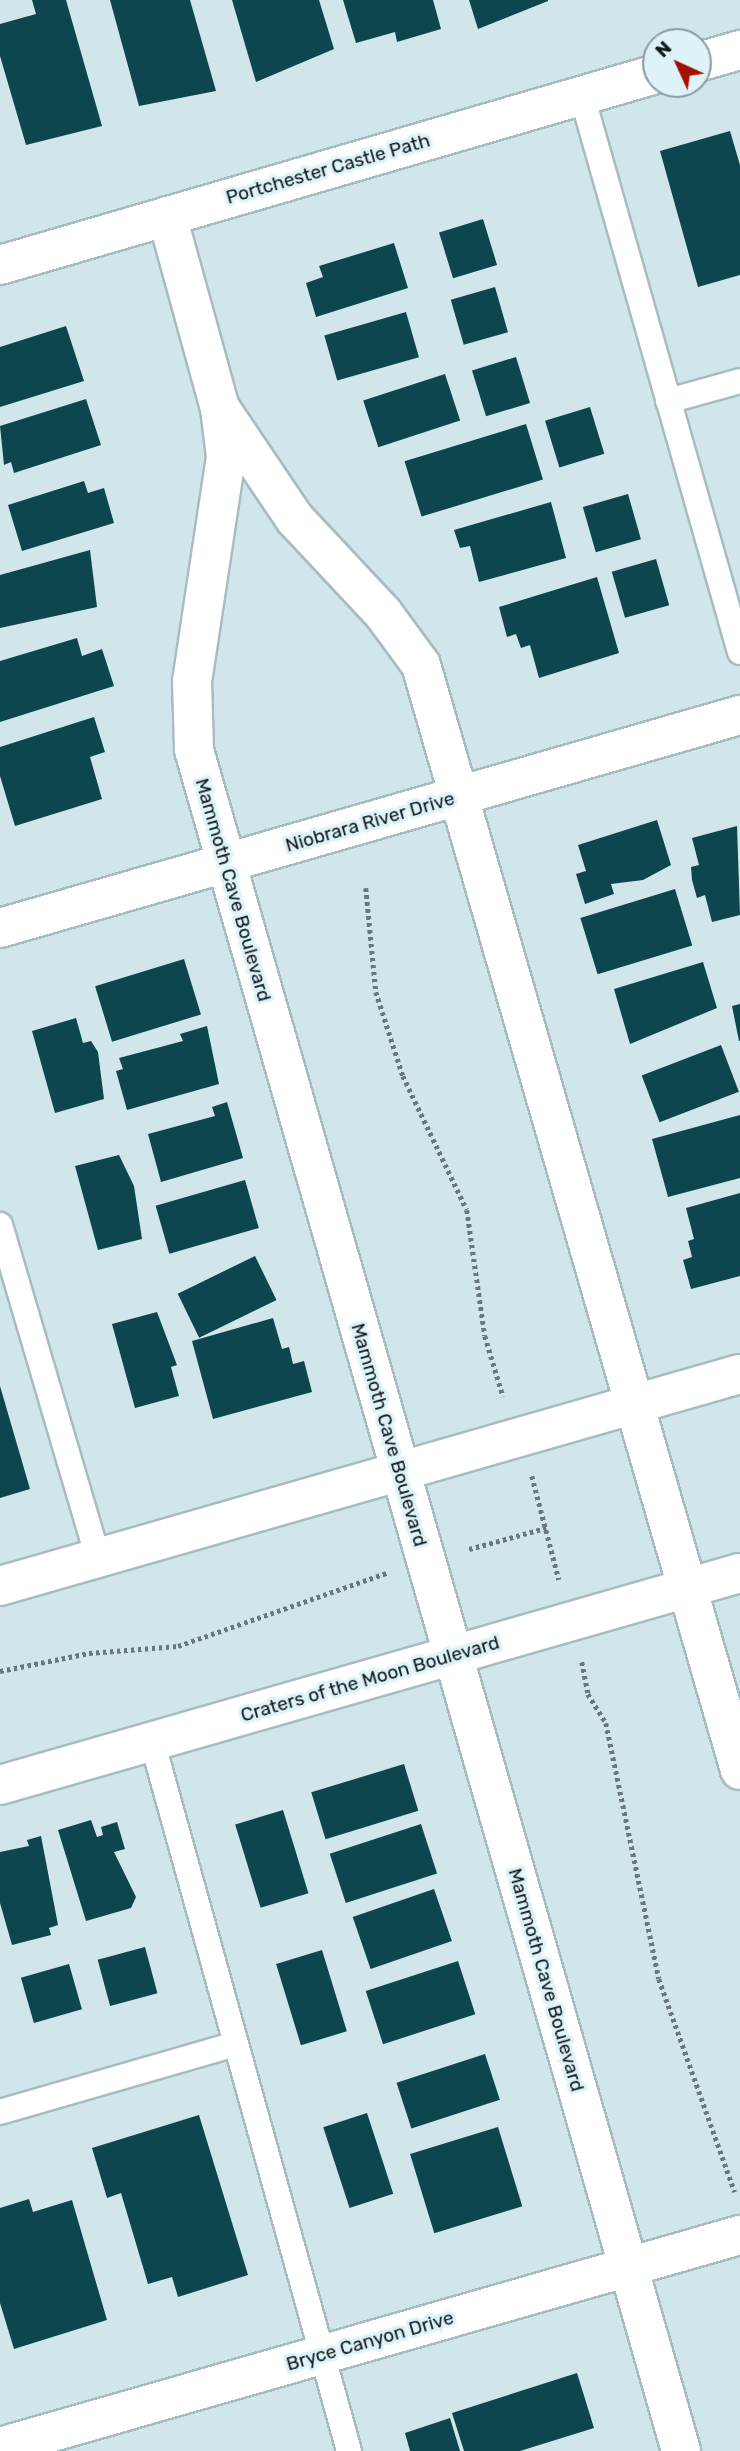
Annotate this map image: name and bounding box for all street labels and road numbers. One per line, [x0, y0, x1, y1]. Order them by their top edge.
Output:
street label: Portchester Castle Path [223, 129, 433, 209]
street label: Mammoth Cave Boulevard [190, 776, 276, 1004]
street label: Niobrara River Drive [283, 787, 457, 857]
street label: Mammoth Cave Boulevard [346, 1321, 432, 1549]
street label: Craters of the Moon Boulevard [238, 1631, 502, 1727]
street label: Mammoth Cave Boulevard [503, 1866, 589, 2094]
street label: Bryce Canyon Drive [284, 2306, 456, 2376]

